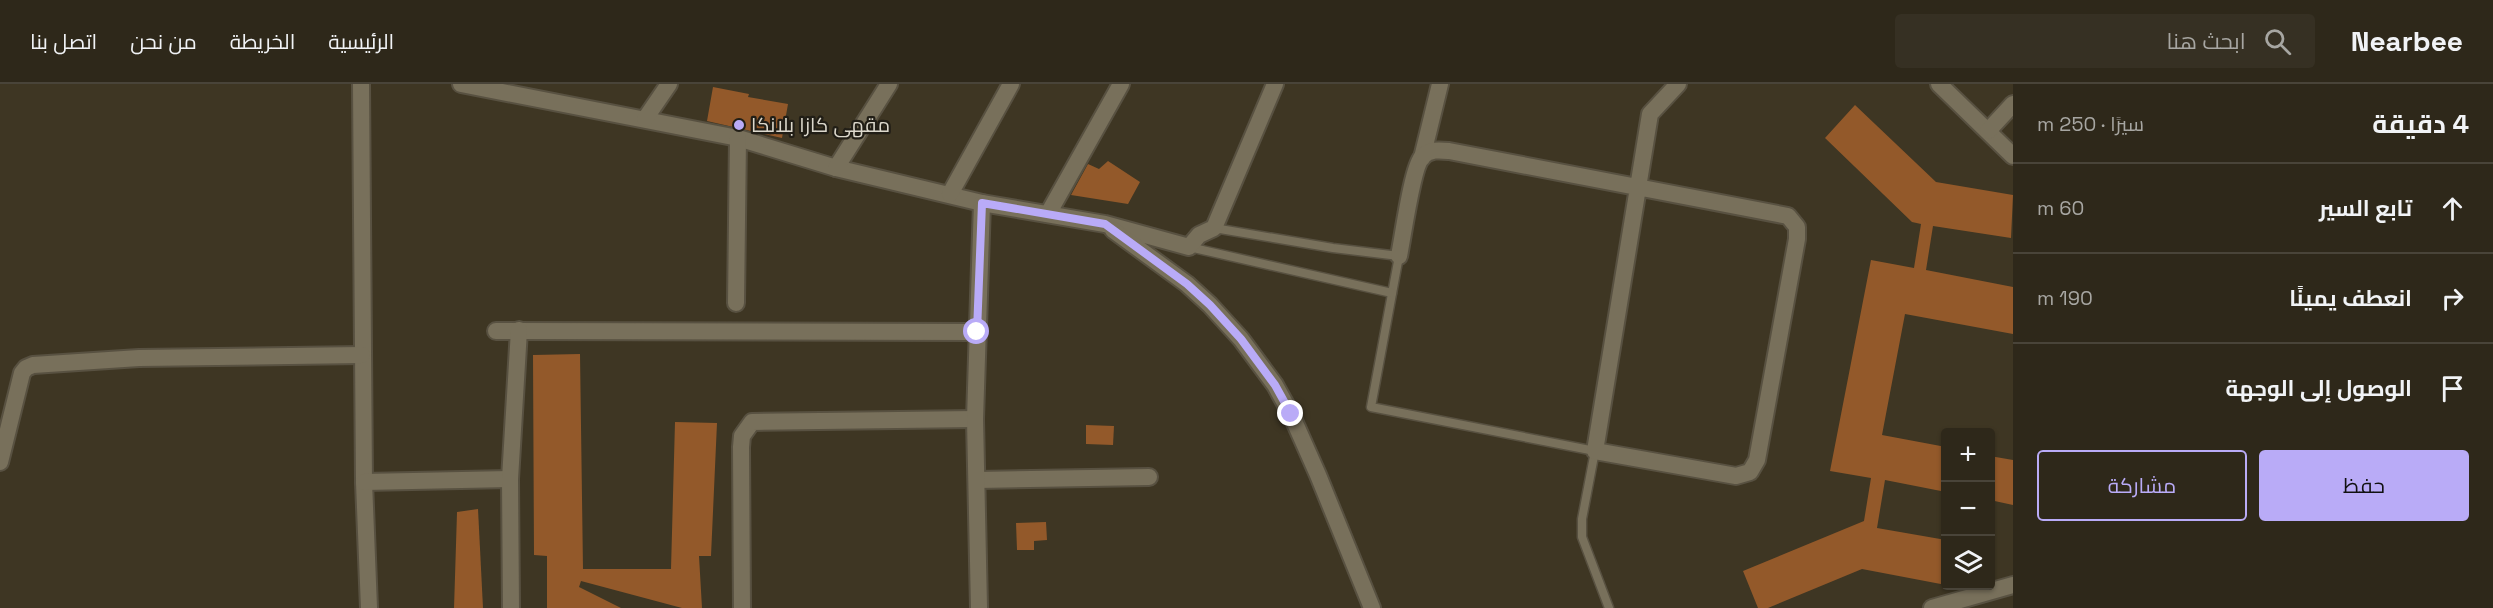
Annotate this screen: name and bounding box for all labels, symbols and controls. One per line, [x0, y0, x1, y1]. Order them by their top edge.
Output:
search box [1895, 14, 2315, 68]
text: Nearbee [2351, 23, 2463, 59]
icon: search [2261, 25, 2294, 58]
text: ابحث هنا [2166, 27, 2246, 55]
text: اتصل بنا [30, 28, 97, 55]
text: من نحن [130, 28, 197, 55]
text: الخريطة [230, 28, 295, 55]
text: الرئيسية [328, 28, 394, 55]
text: 4 دقيقة [2372, 107, 2469, 141]
text: سيرًا · 250 m [2037, 111, 2144, 137]
place label: مقهى كازا بلانكا [751, 112, 890, 138]
marker: مقهى كازا بلانكا [732, 118, 746, 132]
icon: ahead [2436, 192, 2469, 225]
text: تابع السير [2319, 194, 2412, 222]
text: 60 m [2037, 195, 2084, 221]
icon: right [2436, 282, 2469, 315]
text: انعطف يمينًا [2289, 284, 2412, 312]
text: 190 m [2037, 285, 2093, 311]
route start [963, 318, 989, 344]
icon: arrive [2436, 372, 2469, 405]
text: الوصول إلى الوجهة [2226, 374, 2412, 402]
route end [1277, 400, 1303, 426]
map controls [1941, 428, 1995, 590]
button: + [1941, 428, 1995, 482]
button: مشاركة [2037, 450, 2247, 521]
button: حفظ [2259, 450, 2469, 521]
button: − [1941, 482, 1995, 536]
button: layers [1941, 536, 1995, 590]

